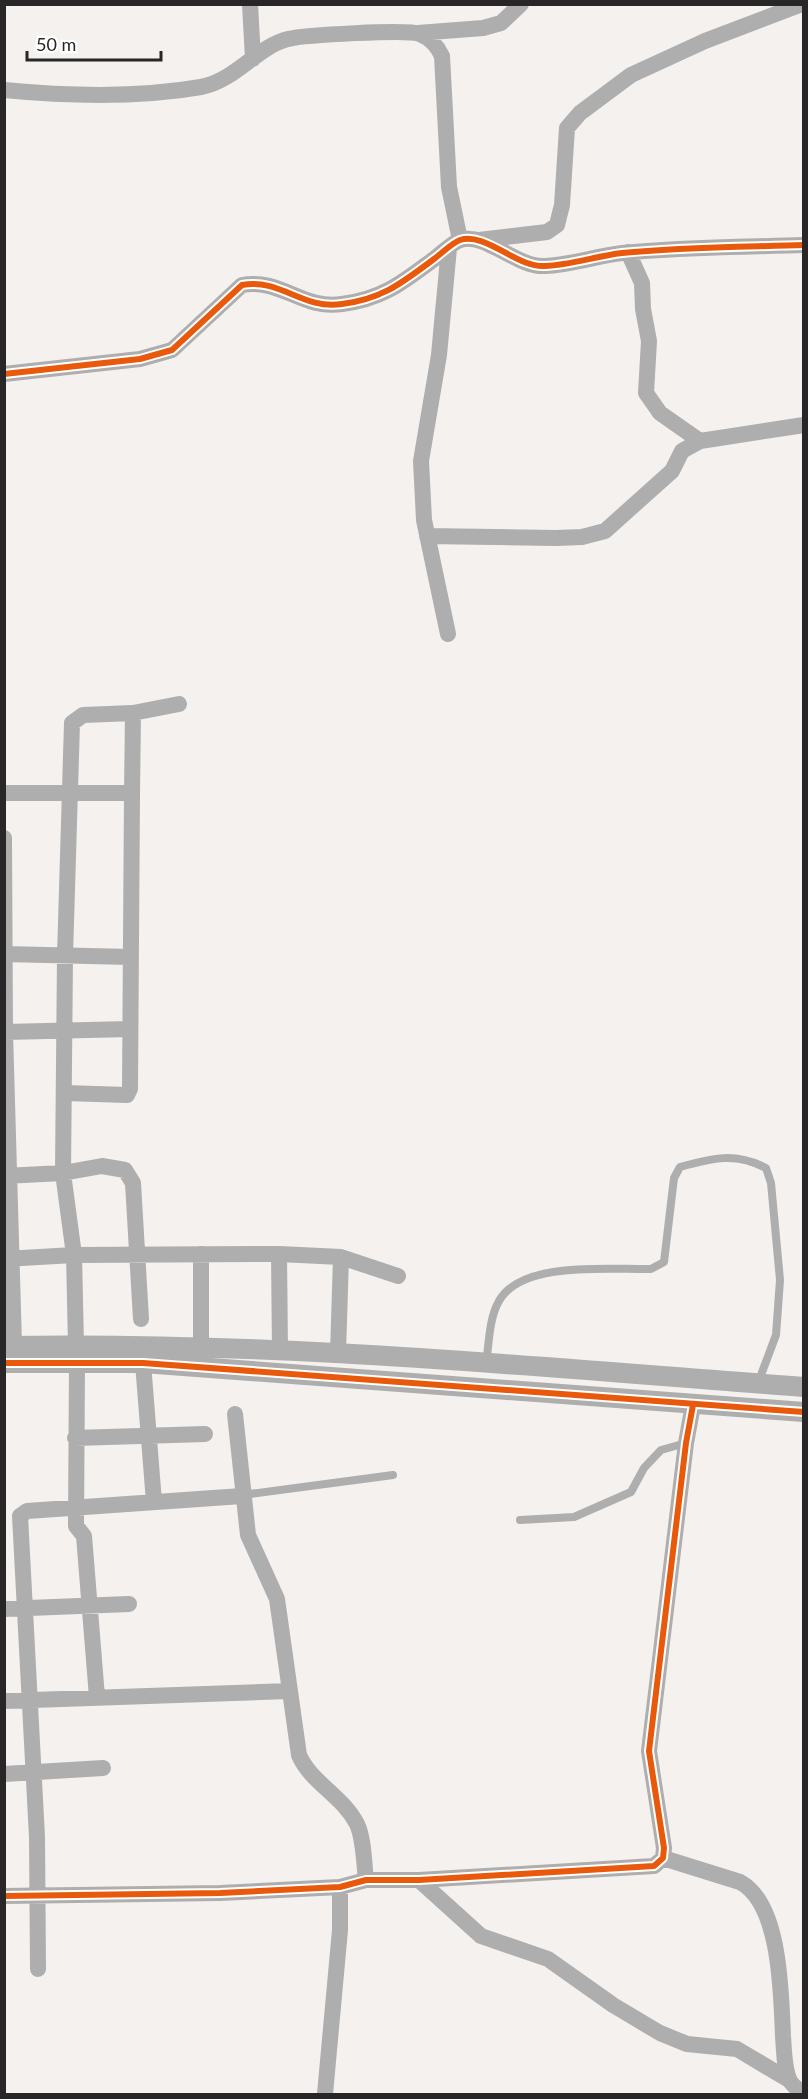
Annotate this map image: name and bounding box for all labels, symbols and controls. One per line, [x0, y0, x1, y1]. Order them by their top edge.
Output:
scale bar [27, 24, 160, 62]
text: 50 m [36, 33, 76, 55]

